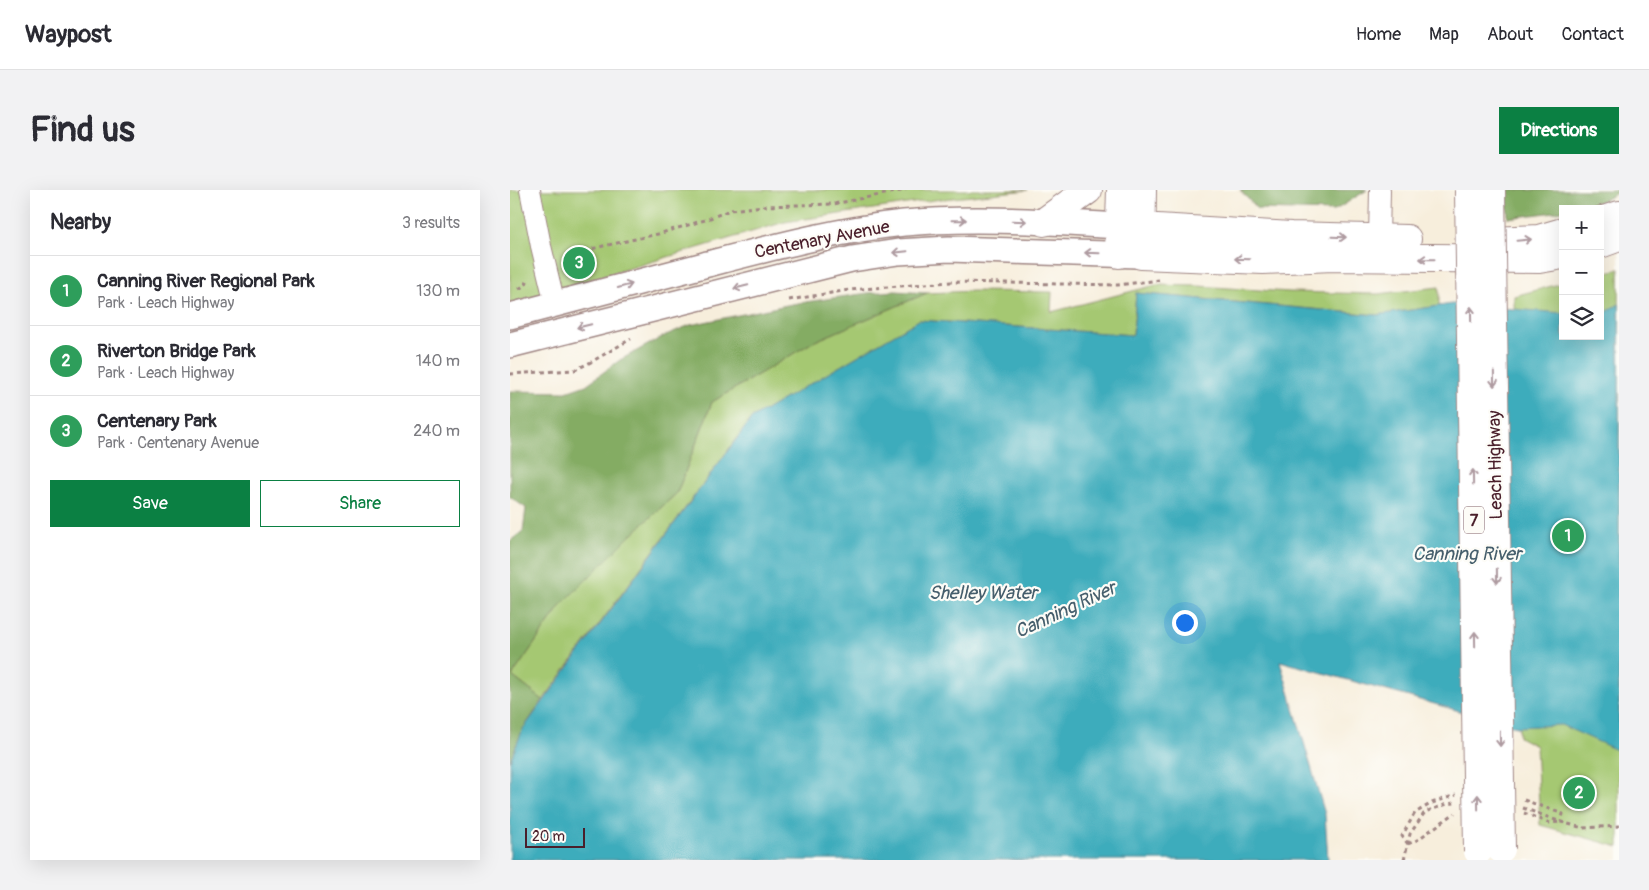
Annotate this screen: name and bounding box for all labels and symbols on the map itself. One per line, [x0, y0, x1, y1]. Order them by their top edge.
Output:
street label: Centenary Avenue [753, 215, 892, 264]
one-way arrow [950, 215, 967, 225]
one-way arrow [1010, 216, 1026, 225]
one-way arrow [1331, 233, 1347, 242]
one-way arrow [1516, 235, 1532, 245]
pin: 3 [563, 244, 595, 282]
one-way arrow [892, 247, 908, 257]
one-way arrow [1084, 248, 1100, 258]
one-way arrow [1234, 254, 1250, 263]
one-way arrow [1419, 254, 1436, 264]
one-way arrow [616, 281, 632, 290]
one-way arrow [734, 282, 750, 292]
one-way arrow [1466, 307, 1476, 323]
one-way arrow [576, 322, 592, 332]
one-way arrow [1489, 370, 1499, 386]
street label: Leach Highway [1483, 410, 1508, 520]
one-way arrow [1468, 469, 1478, 486]
road number: 7 [1464, 506, 1484, 534]
pin: 1 [1552, 517, 1584, 555]
water label: Canning River [1413, 542, 1524, 566]
one-way arrow [1492, 568, 1502, 584]
water label: Canning River [1011, 575, 1122, 644]
water label: Shelley Water [929, 581, 1039, 605]
your location [1172, 610, 1198, 636]
one-way arrow [1470, 632, 1480, 648]
one-way arrow [1495, 730, 1505, 746]
pin: 2 [1563, 774, 1595, 812]
one-way arrow [1473, 794, 1483, 810]
scale bar [525, 825, 585, 848]

